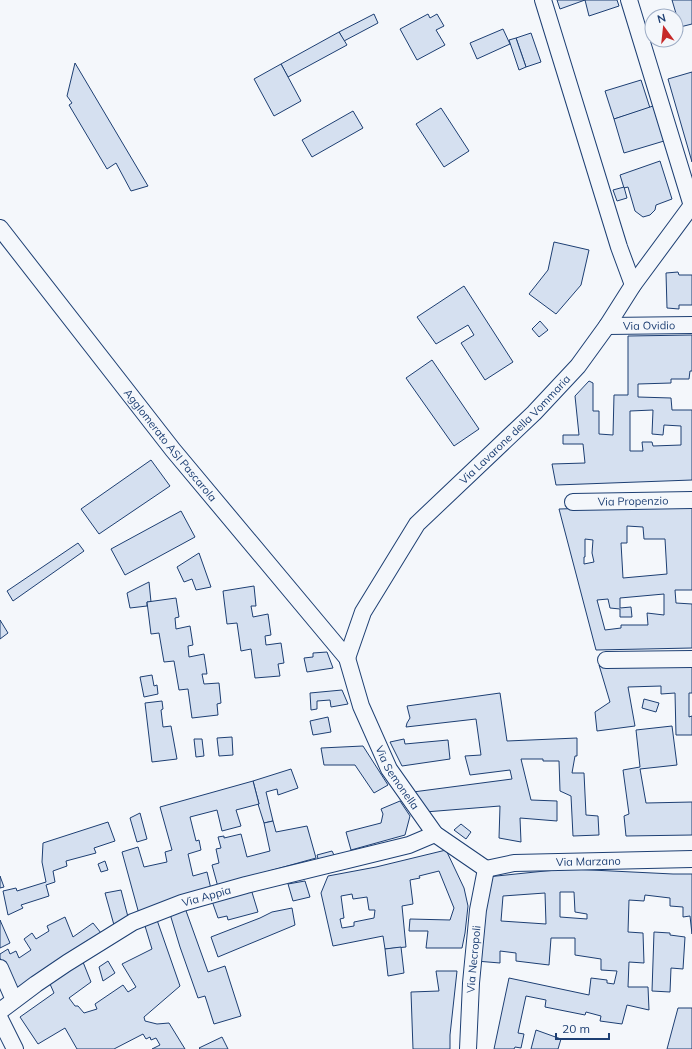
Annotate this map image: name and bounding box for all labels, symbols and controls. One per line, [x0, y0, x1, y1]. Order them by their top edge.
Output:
north arrow [644, 8, 684, 48]
text: N [656, 11, 667, 26]
street label: Via Ovidio [623, 318, 675, 333]
street label: Via Lavarone della Vommaria [456, 372, 573, 487]
street label: Agglomerato ASI Pascarola [121, 386, 220, 504]
street label: Via Propenzio [598, 493, 668, 509]
street label: Via Semonella [372, 743, 422, 812]
street label: Via Marzano [556, 854, 621, 869]
street label: Via Appia [180, 883, 232, 910]
street label: Via Necropoli [464, 925, 483, 993]
scale bar [556, 1015, 609, 1041]
text: 20 m [562, 1021, 590, 1036]

